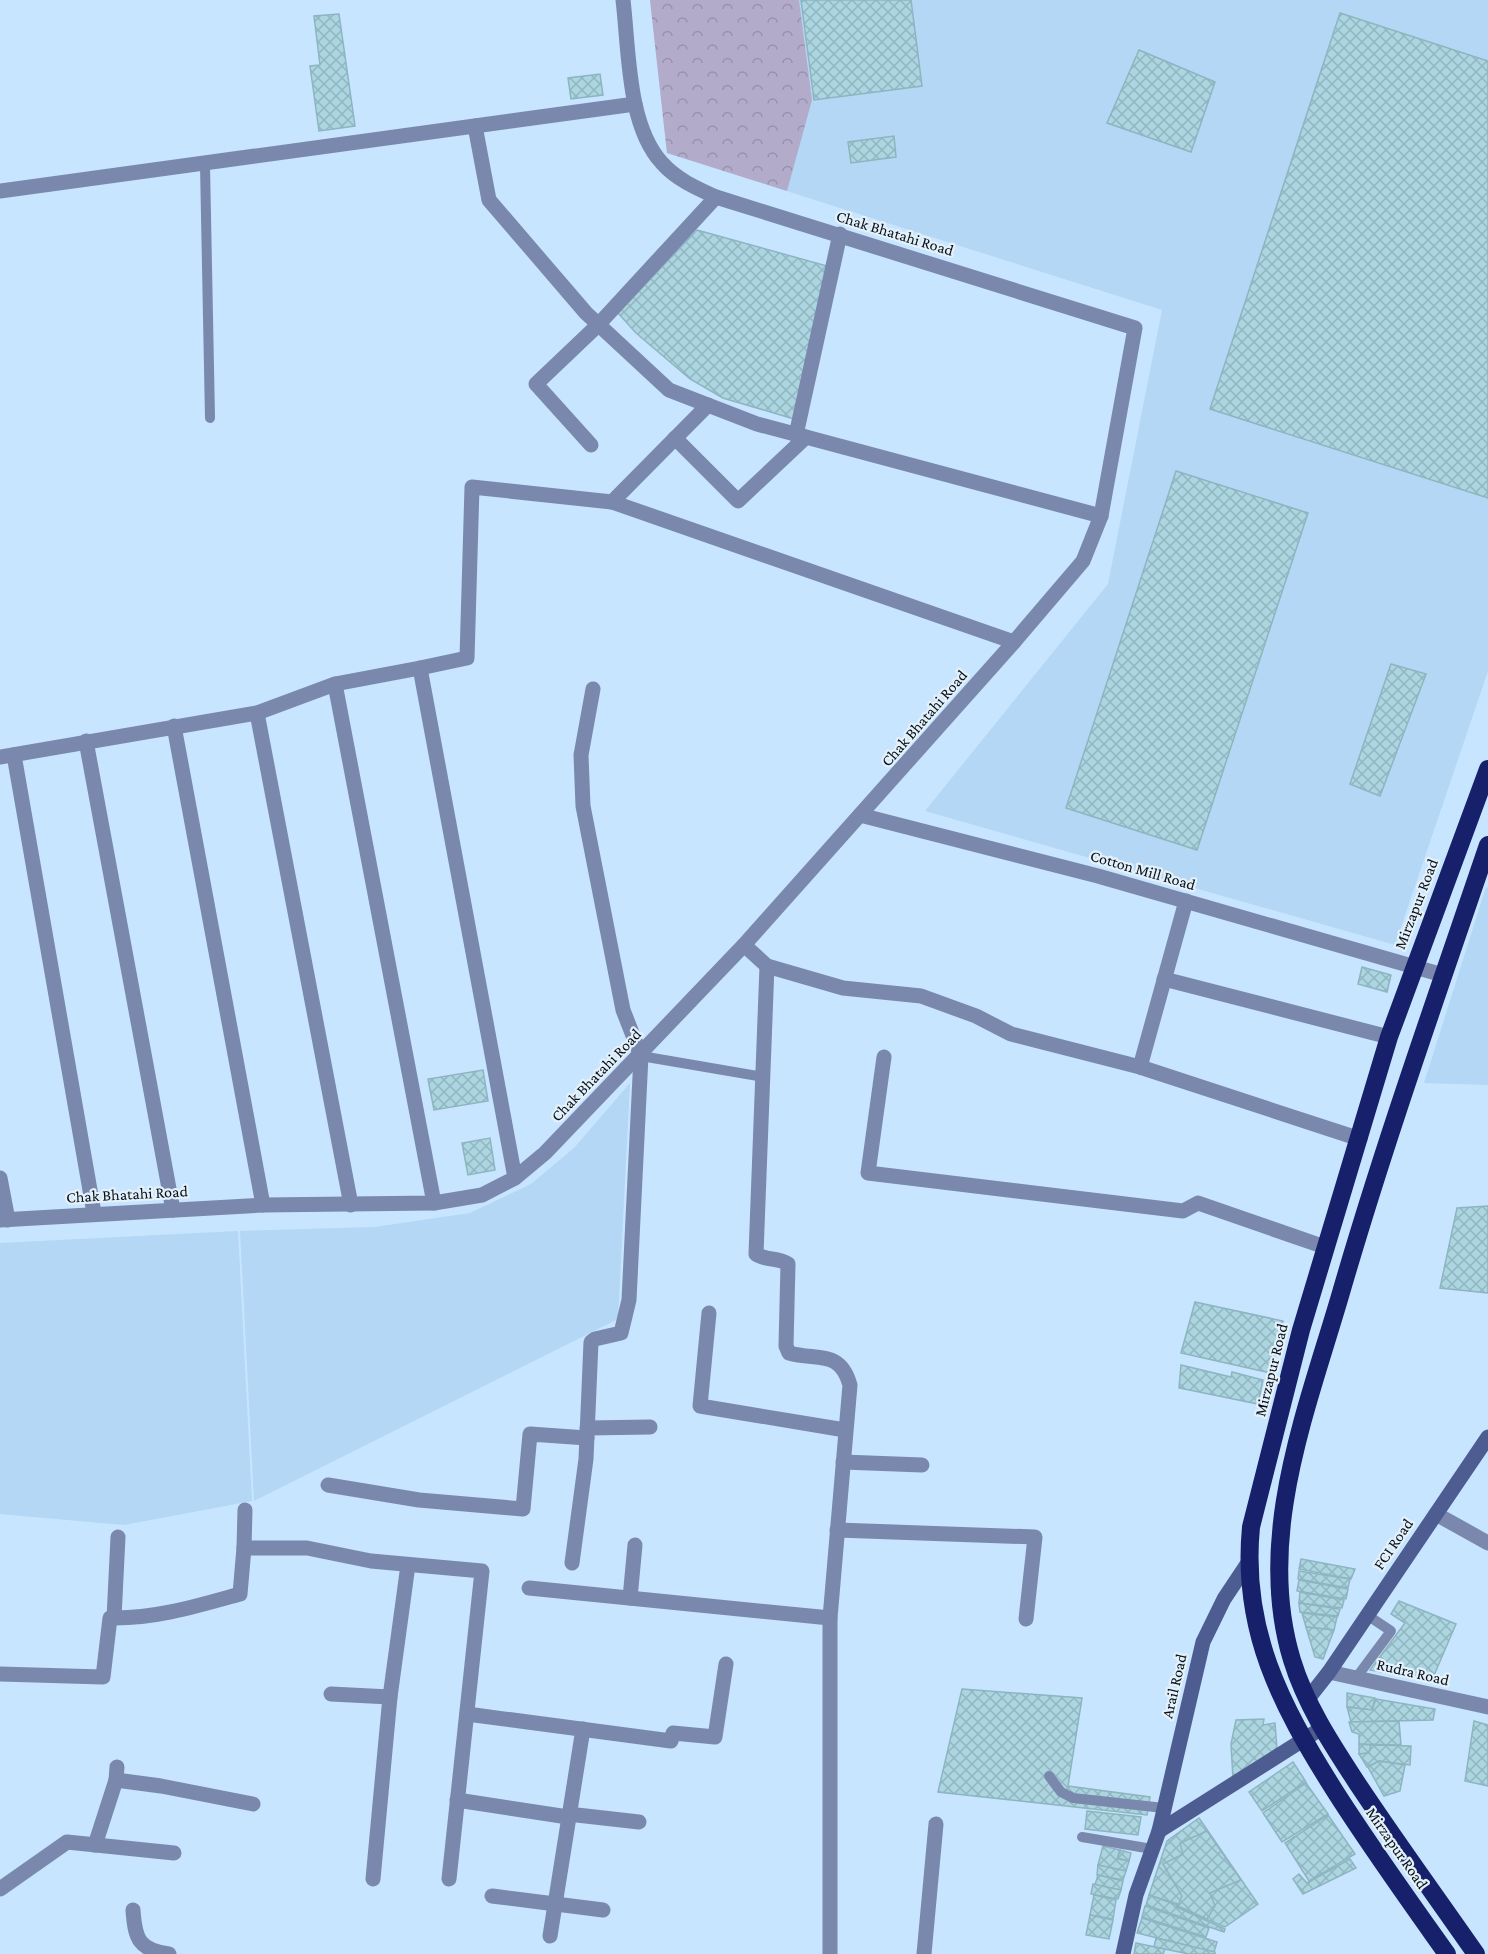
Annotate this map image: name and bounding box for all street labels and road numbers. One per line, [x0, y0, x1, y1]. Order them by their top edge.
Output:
street label: Chak Bhatahi Road [834, 207, 956, 259]
street label: Chak Bhatahi Road [878, 666, 971, 769]
street label: Cotton Mill Road [1088, 847, 1198, 893]
street label: Mirzapur Road [1391, 856, 1442, 952]
street label: Chak Bhatahi Road [548, 1025, 645, 1125]
street label: Chak Bhatahi Road [66, 1182, 189, 1206]
street label: Mirzapur Road [1251, 1321, 1292, 1419]
street label: FCI Road [1370, 1515, 1416, 1573]
street label: Arail Road [1158, 1652, 1190, 1720]
street label: Rudra Road [1375, 1655, 1451, 1689]
street label: Mirzapur Road [1362, 1804, 1432, 1893]

